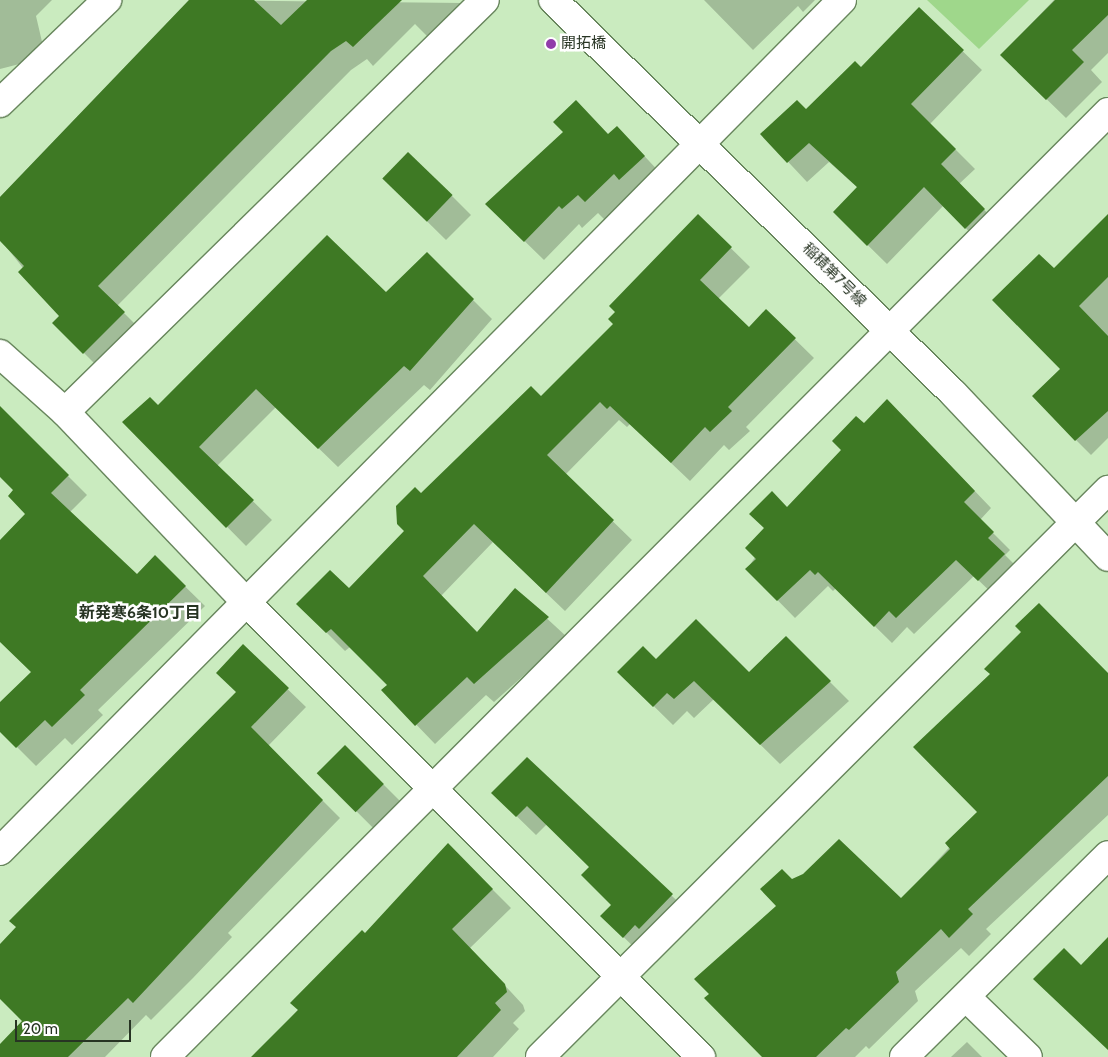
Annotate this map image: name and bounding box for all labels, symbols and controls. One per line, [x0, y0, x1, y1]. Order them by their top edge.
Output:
place label: 開拓橋 [561, 35, 606, 53]
marker: 開拓橋 [545, 38, 557, 50]
street label: 稲積第7号線 [798, 239, 870, 311]
district label: 新発寒6条10丁目 [79, 603, 201, 623]
scale bar [18, 1010, 134, 1042]
text: 20 m [23, 1020, 58, 1038]

